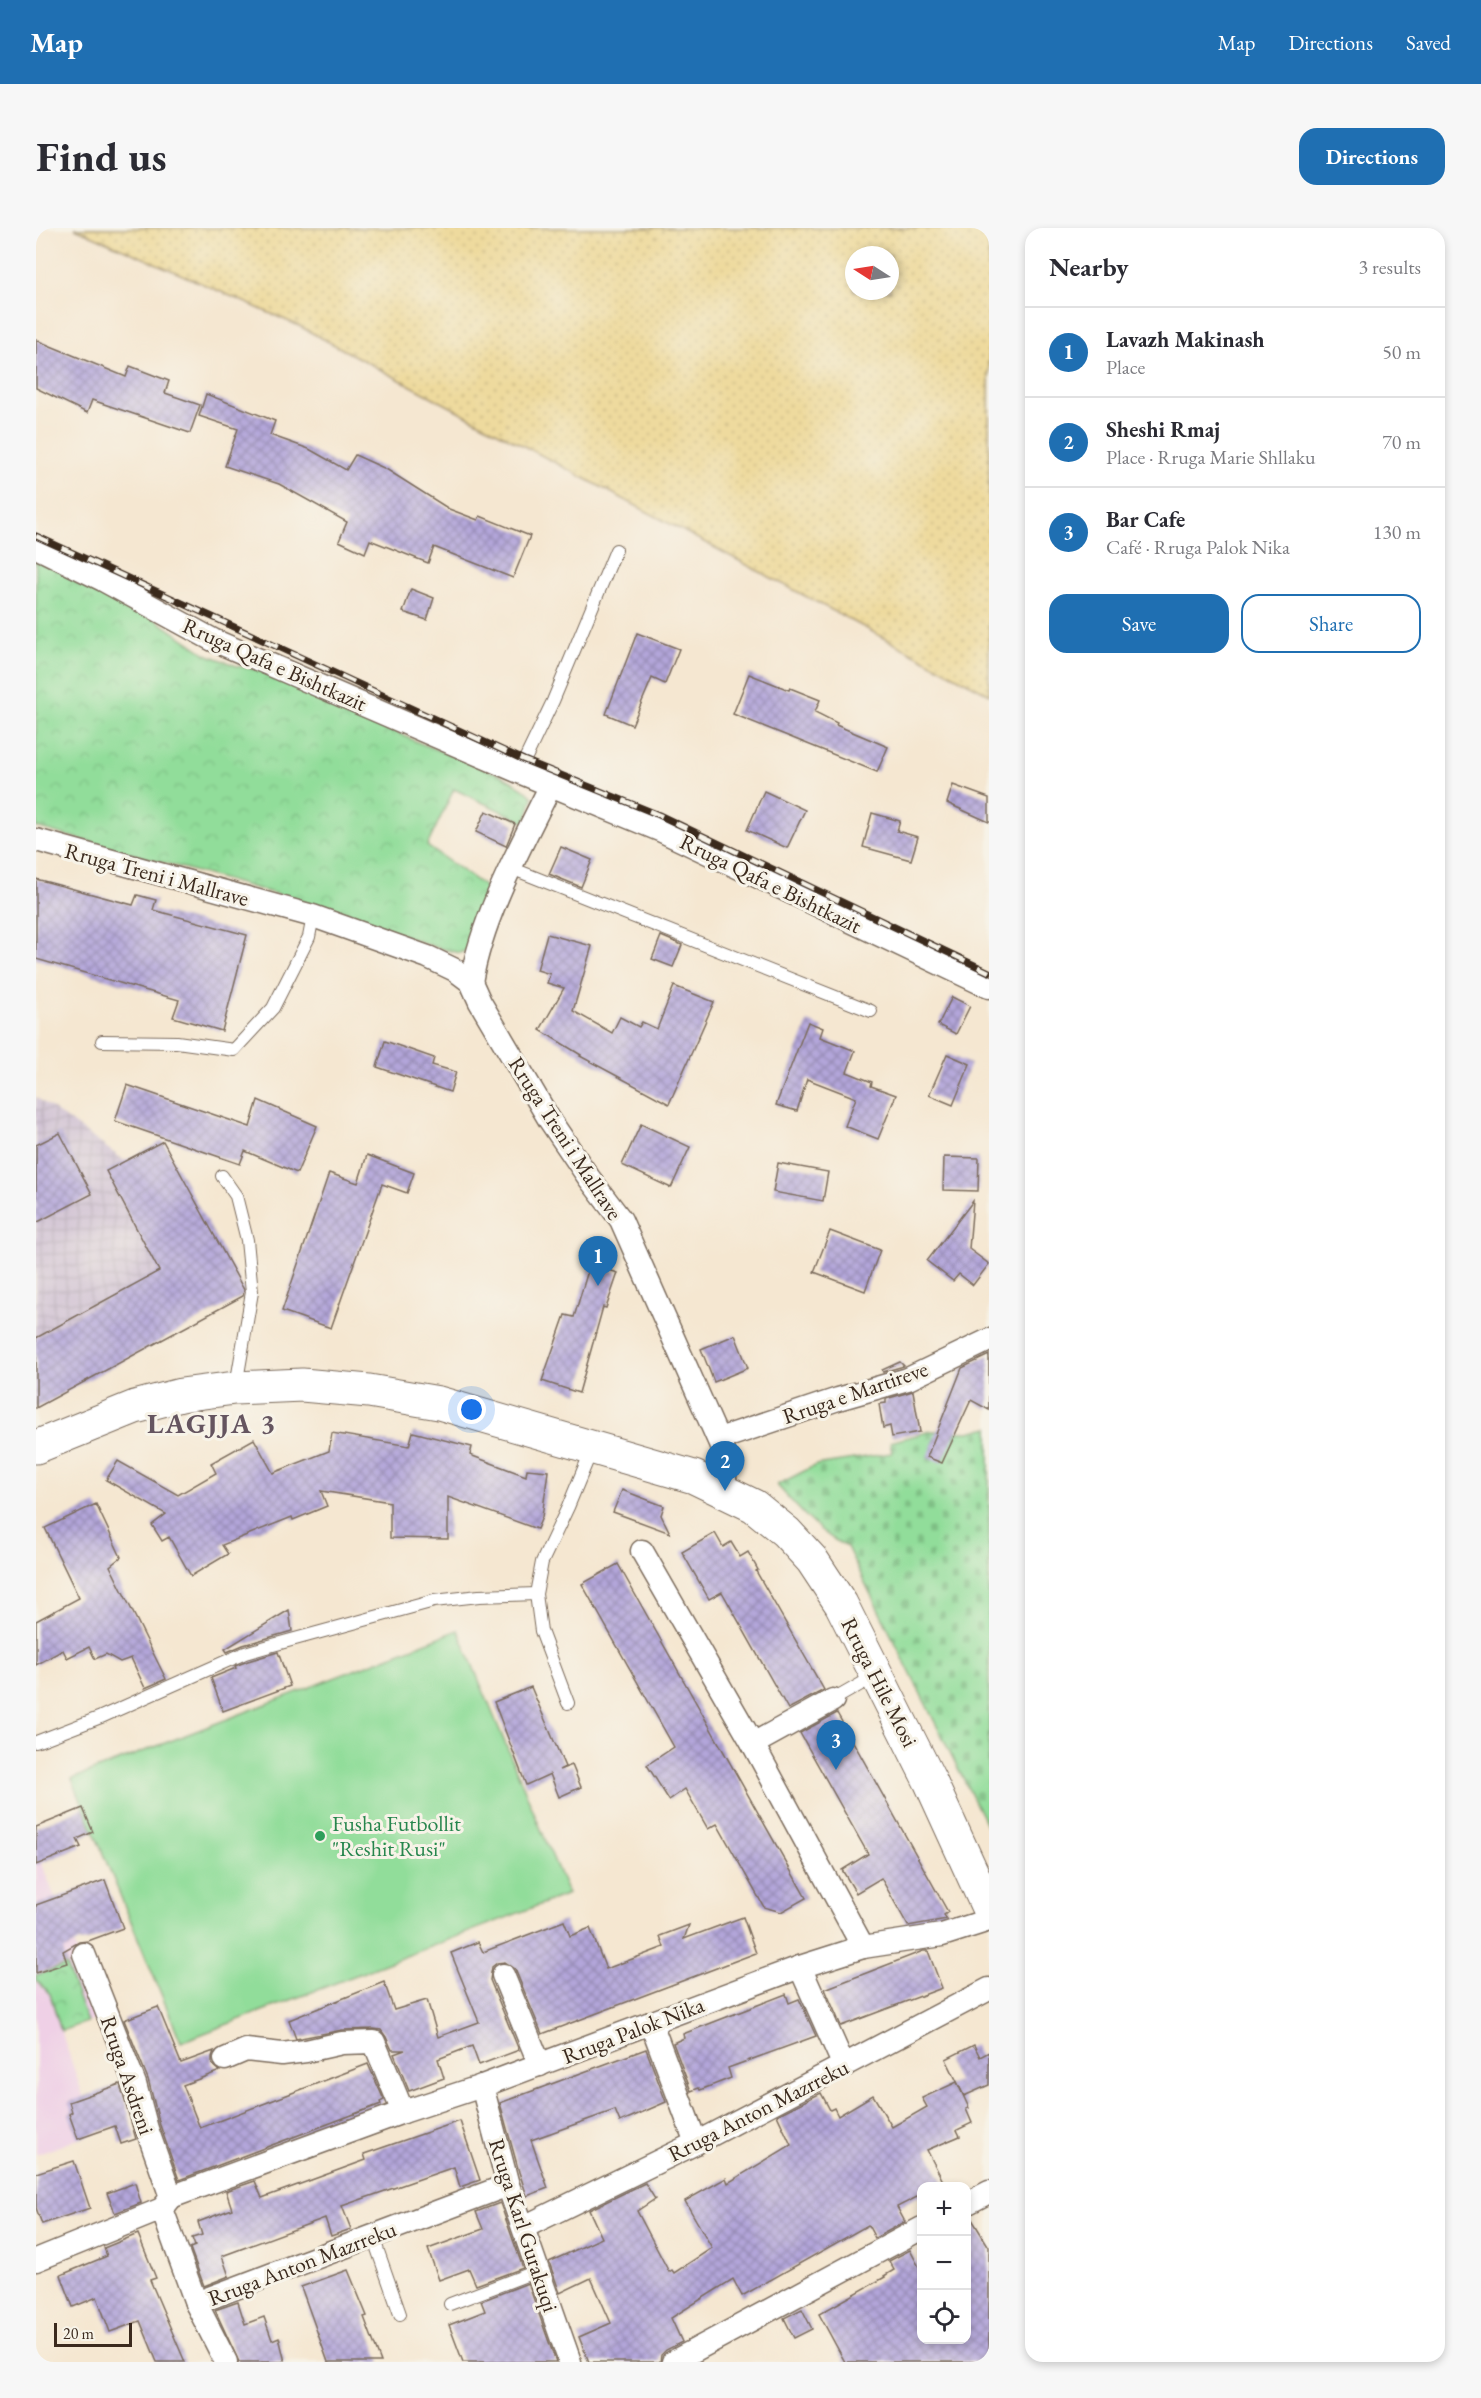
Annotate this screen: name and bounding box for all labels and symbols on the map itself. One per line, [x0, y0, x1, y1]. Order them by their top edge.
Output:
north arrow [845, 246, 899, 300]
street label: Rruga Qafa e Bishtkazit [178, 611, 371, 718]
street label: Rruga Qafa e Bishtkazit [675, 827, 866, 940]
street label: Rruga Treni i Mallrave [62, 836, 252, 913]
street label: Rruga Treni i Mallrave [502, 1051, 629, 1226]
pin: 1 [578, 1236, 618, 1286]
street label: Rruga e Martireve [779, 1354, 932, 1431]
your location [457, 1395, 486, 1424]
district label: LAGJJA 3 [147, 1405, 277, 1441]
pin: 2 [706, 1442, 744, 1491]
street label: Rruga Hile Mosi [834, 1613, 925, 1752]
pin: 3 [816, 1720, 856, 1770]
place label: Fusha Futbollit "Reshit Rusi" [332, 1809, 461, 1863]
marker: Fusha Futbollit "Reshit Rusi" [313, 1829, 327, 1843]
street label: Rruga Palok Nika [558, 1990, 708, 2071]
street label: Rruga Asdreni [94, 2012, 161, 2138]
street label: Rruga Anton Mazrreku [663, 2052, 854, 2169]
street label: Rruga Karl Gurakuqi [482, 2135, 565, 2316]
street label: Rruga Anton Mazrreku [204, 2214, 401, 2313]
scale bar [54, 2320, 132, 2348]

